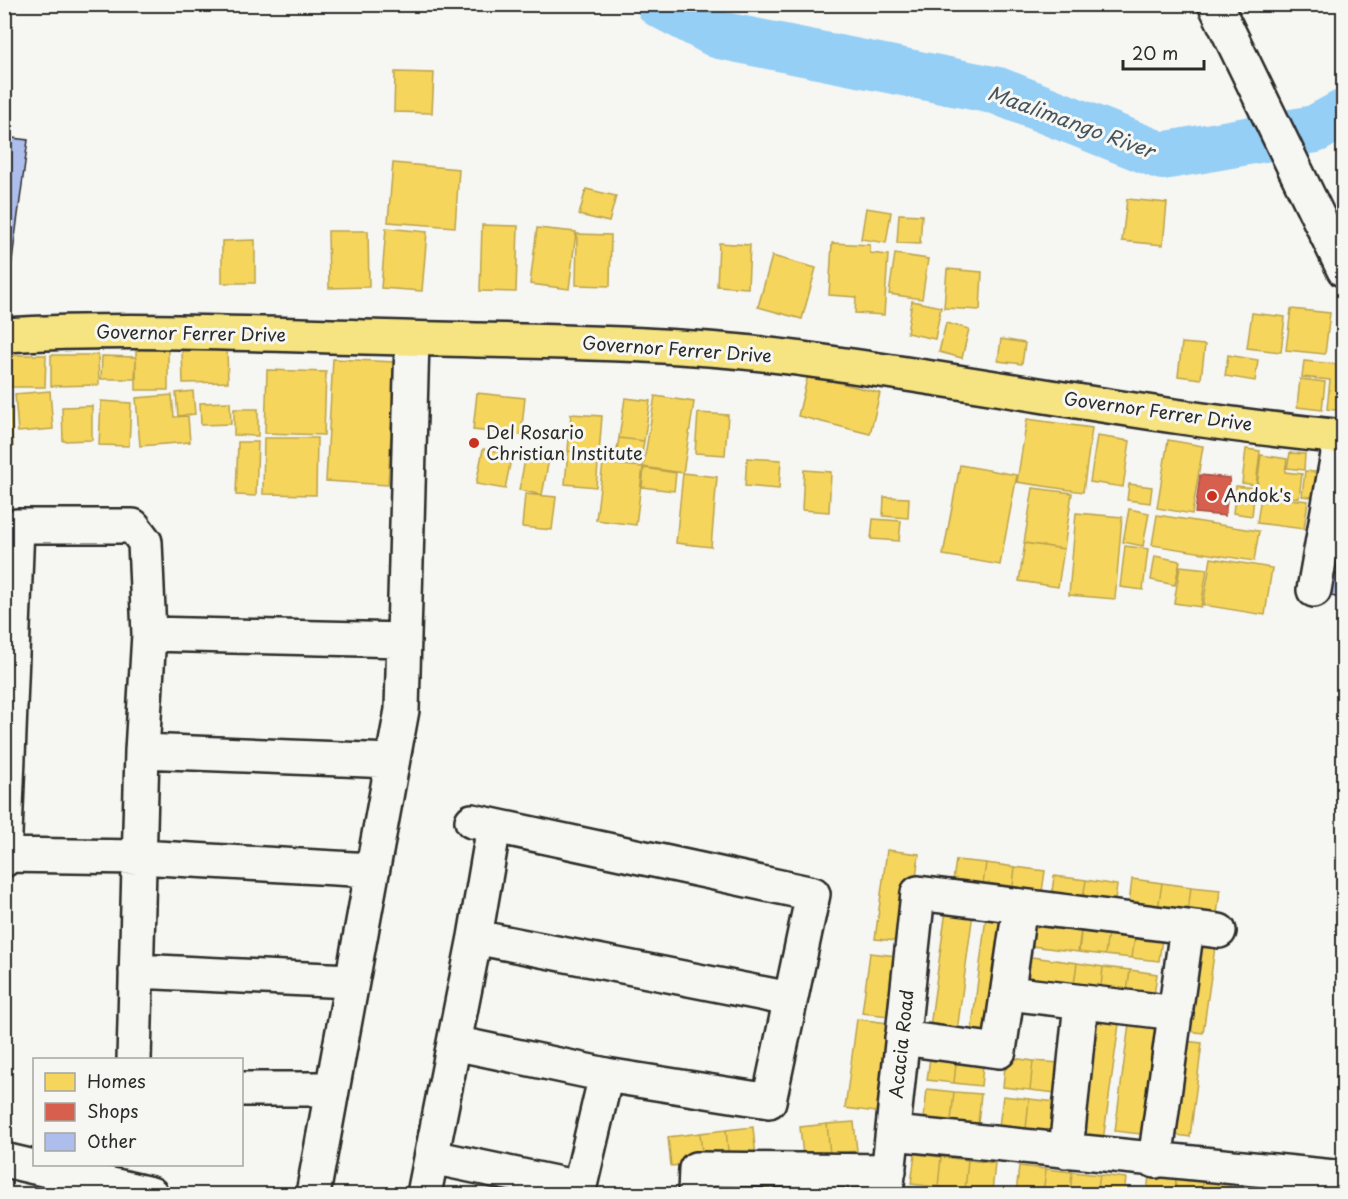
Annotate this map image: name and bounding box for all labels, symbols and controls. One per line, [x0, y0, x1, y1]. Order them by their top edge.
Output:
scale bar [1123, 33, 1204, 71]
text: 20 m [1132, 39, 1178, 66]
water label: Maalimango River [984, 77, 1161, 166]
street label: Governor Ferrer Drive [96, 317, 286, 348]
street label: Governor Ferrer Drive [581, 328, 773, 369]
street label: Governor Ferrer Drive [1062, 384, 1254, 437]
place label: Del Rosario Christian Institute [486, 418, 643, 466]
marker: Del Rosario Christian Institute [467, 436, 481, 450]
place label: Andok's [1224, 481, 1291, 508]
marker: Andok's [1205, 489, 1219, 503]
street label: Acacia Road [881, 988, 920, 1100]
legend [33, 1058, 243, 1166]
text: Homes [87, 1067, 145, 1094]
text: Shops [87, 1097, 138, 1124]
text: Other [87, 1127, 137, 1154]

